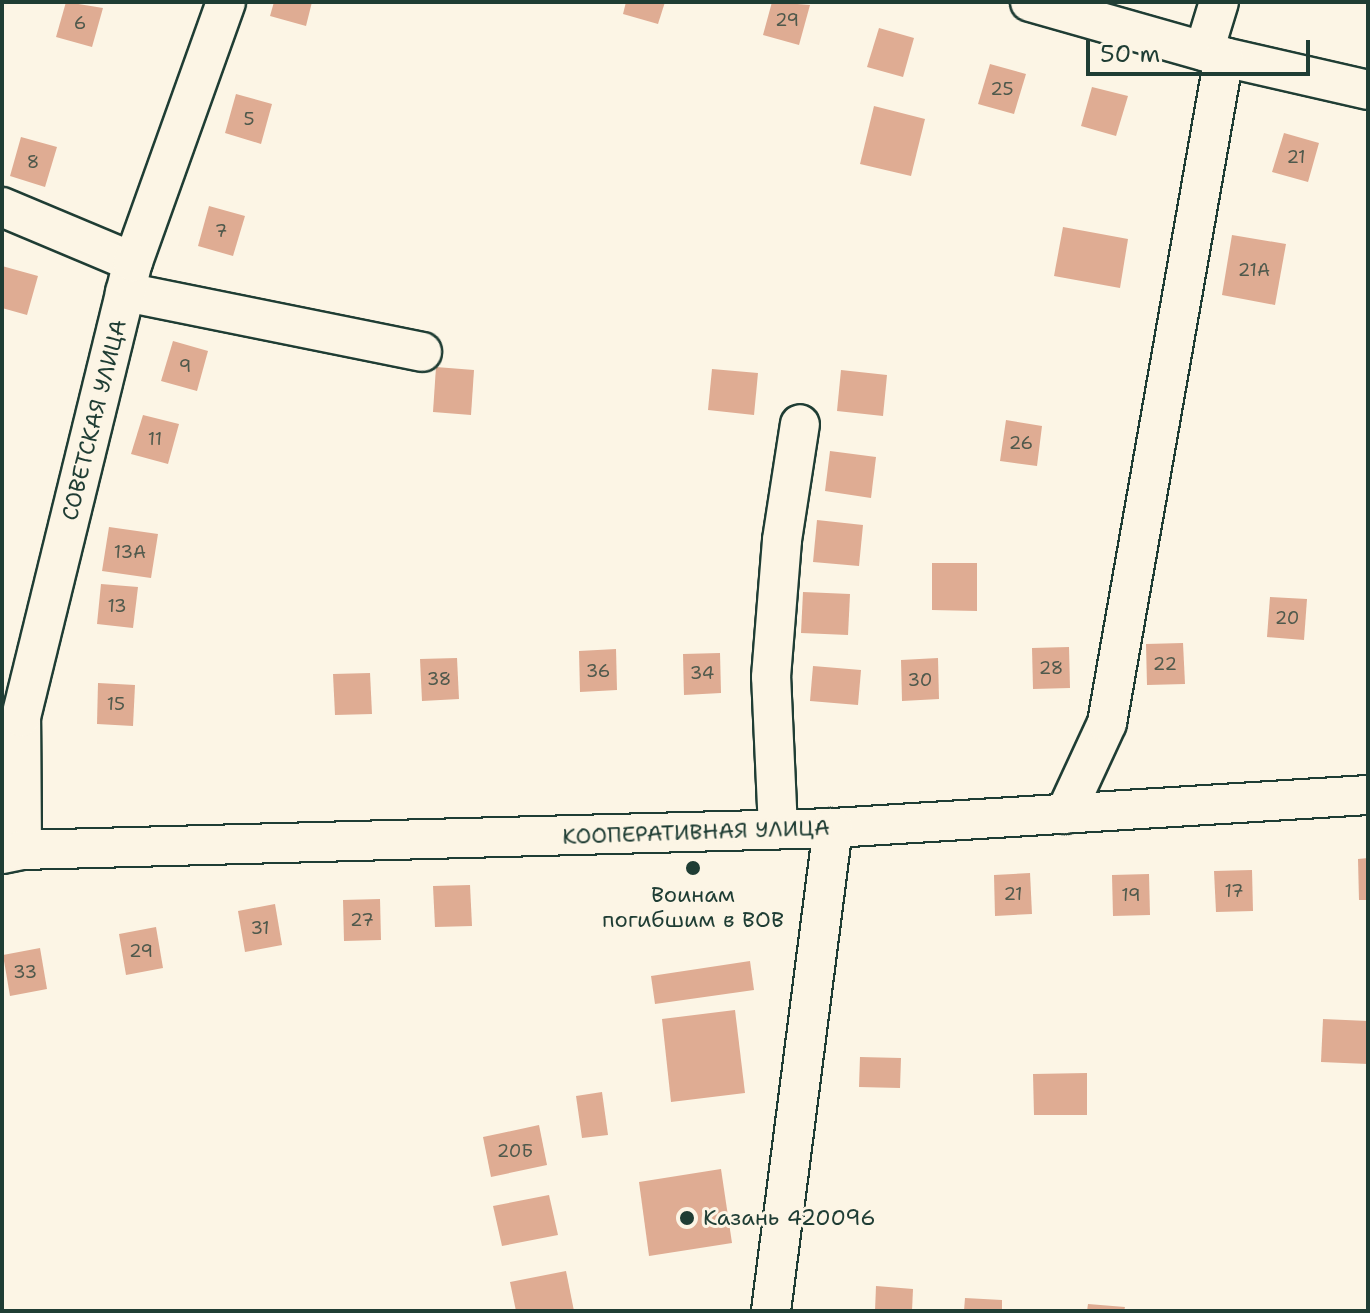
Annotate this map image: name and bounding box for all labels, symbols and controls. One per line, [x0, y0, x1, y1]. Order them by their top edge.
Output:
house number: 29 [775, 9, 799, 31]
house number: 6 [74, 12, 86, 34]
scale bar [1090, 24, 1314, 74]
text: 50 m [1100, 38, 1160, 70]
house number: 25 [990, 78, 1014, 100]
house number: 5 [243, 108, 255, 130]
house number: 21 [1286, 146, 1306, 168]
house number: 8 [27, 151, 39, 173]
house number: 7 [215, 220, 227, 242]
house number: 21А [1238, 259, 1270, 281]
street label: СОВЕТСКАЯ УЛИЦА [56, 317, 132, 523]
house number: 9 [179, 355, 191, 377]
house number: 11 [148, 428, 162, 450]
house number: 26 [1009, 432, 1033, 454]
house number: 13А [114, 541, 146, 563]
house number: 13 [107, 595, 127, 617]
house number: 20 [1275, 607, 1299, 629]
house number: 22 [1153, 653, 1177, 675]
house number: 28 [1039, 657, 1063, 679]
house number: 36 [586, 660, 610, 682]
house number: 34 [690, 662, 714, 684]
house number: 38 [427, 668, 451, 690]
house number: 30 [908, 669, 932, 691]
house number: 15 [107, 693, 125, 715]
street label: КООПЕРАТИВНАЯ УЛИЦА [562, 814, 830, 850]
marker: Воинам погибшим в ВОВ [684, 859, 702, 877]
house number: 17 [1224, 880, 1244, 902]
place label: Воинам погибшим в ВОВ [602, 881, 784, 932]
house number: 21 [1003, 883, 1023, 905]
house number: 19 [1121, 884, 1141, 906]
house number: 27 [350, 909, 374, 931]
house number: 31 [250, 917, 270, 939]
house number: 29 [129, 940, 153, 962]
house number: 33 [13, 961, 37, 983]
house number: 20Б [497, 1140, 533, 1162]
place label: Казань 420096 [703, 1205, 876, 1231]
marker: Казань 420096 [678, 1209, 696, 1227]

